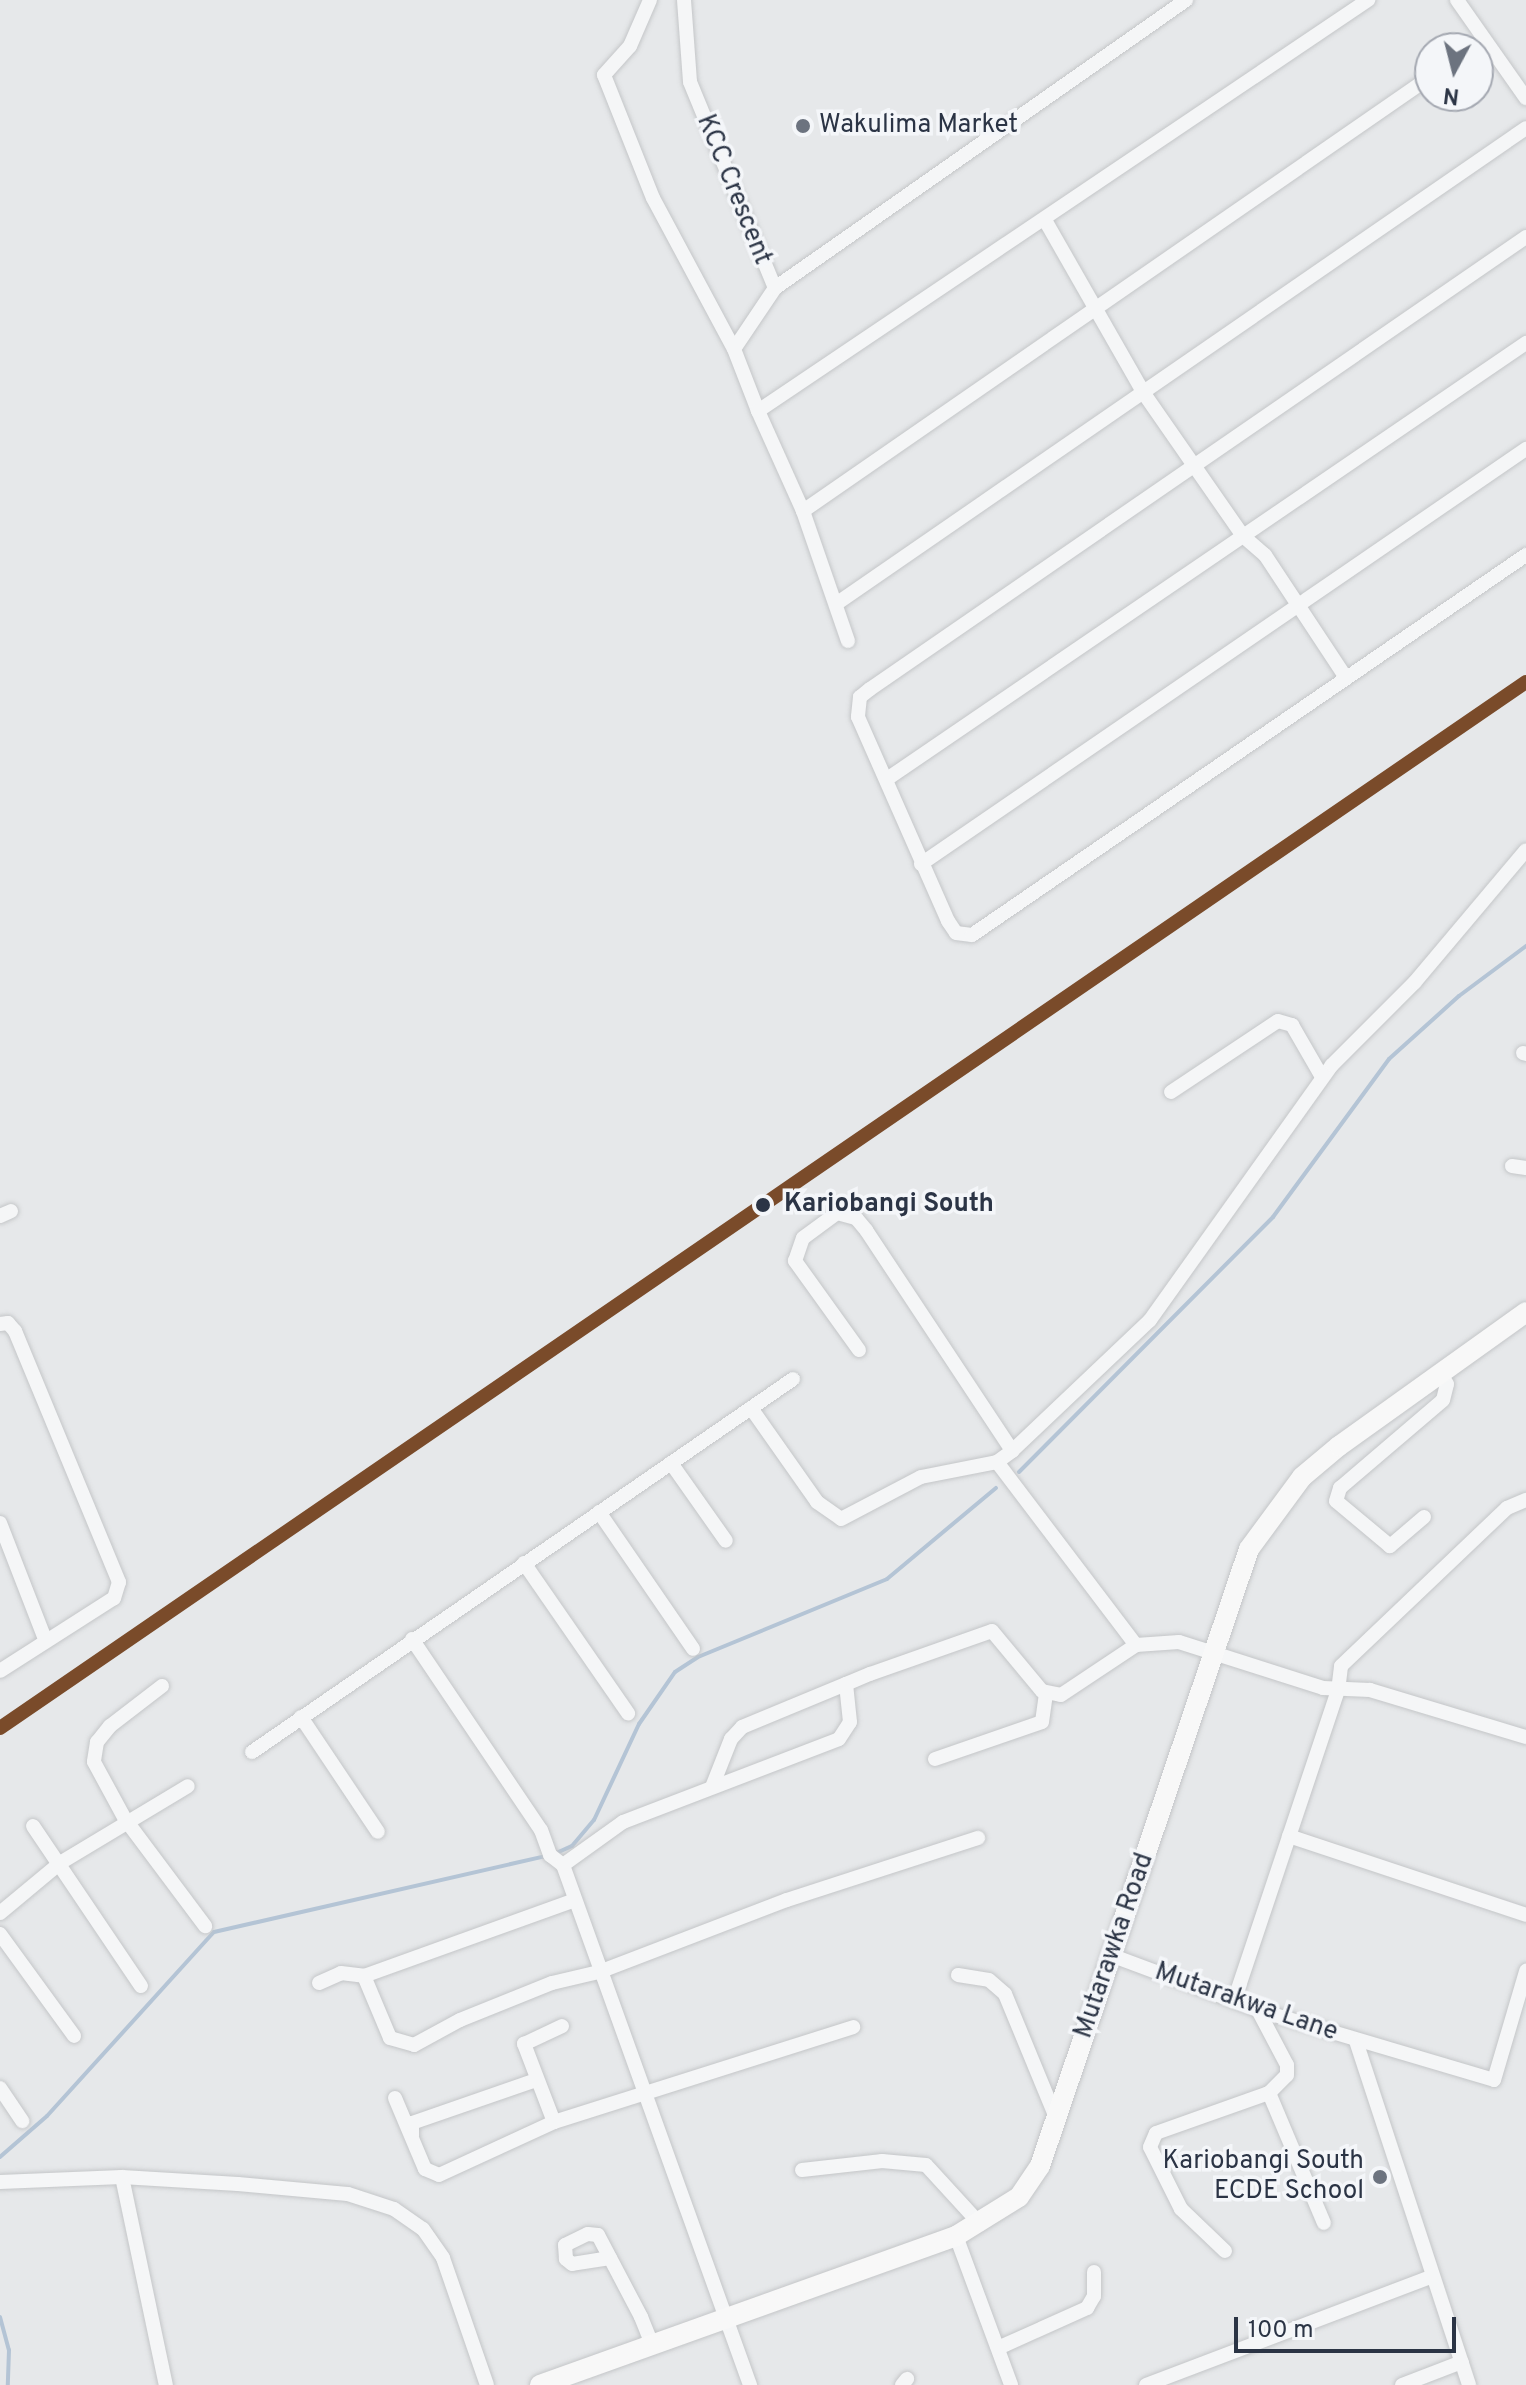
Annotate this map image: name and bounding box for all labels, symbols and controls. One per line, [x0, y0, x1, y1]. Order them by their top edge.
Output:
north arrow [1414, 32, 1494, 112]
text: N [1442, 80, 1461, 109]
street label: KCC Crescent [689, 110, 777, 270]
place label: Wakulima Market [819, 110, 1018, 142]
marker: Wakulima Market [794, 117, 812, 135]
place label: Kariobangi South [784, 1189, 994, 1221]
marker: Kariobangi South [749, 1191, 777, 1219]
street label: Mutarawka Road [1069, 1849, 1161, 2043]
street label: Mutarakwa Lane [1150, 1957, 1342, 2049]
place label: Kariobangi South ECDE School [1163, 2146, 1364, 2208]
marker: Kariobangi South ECDE School [1371, 2168, 1389, 2186]
scale bar [1238, 2301, 1460, 2351]
text: 100 m [1248, 2316, 1314, 2346]

